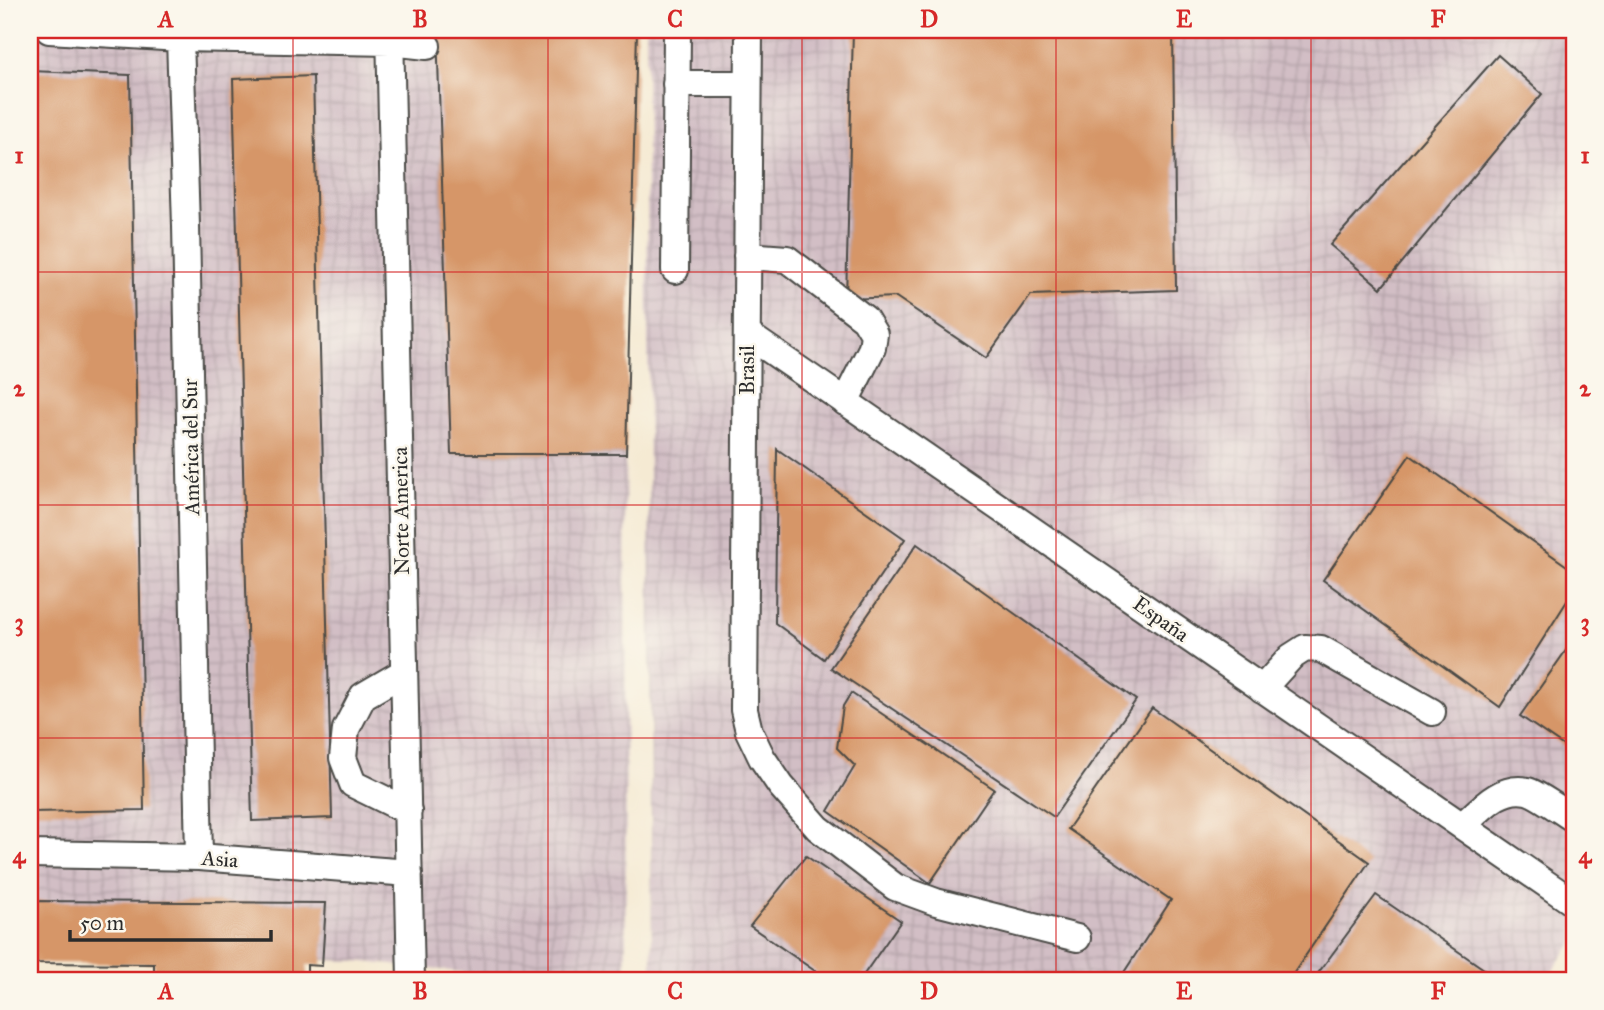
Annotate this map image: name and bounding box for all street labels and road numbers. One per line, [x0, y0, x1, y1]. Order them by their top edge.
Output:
street label: Brasil [734, 345, 760, 395]
street label: América del Sur [177, 378, 205, 517]
street label: Norte America [387, 446, 415, 575]
street label: España [1128, 590, 1194, 648]
street label: Asia [200, 845, 239, 873]

